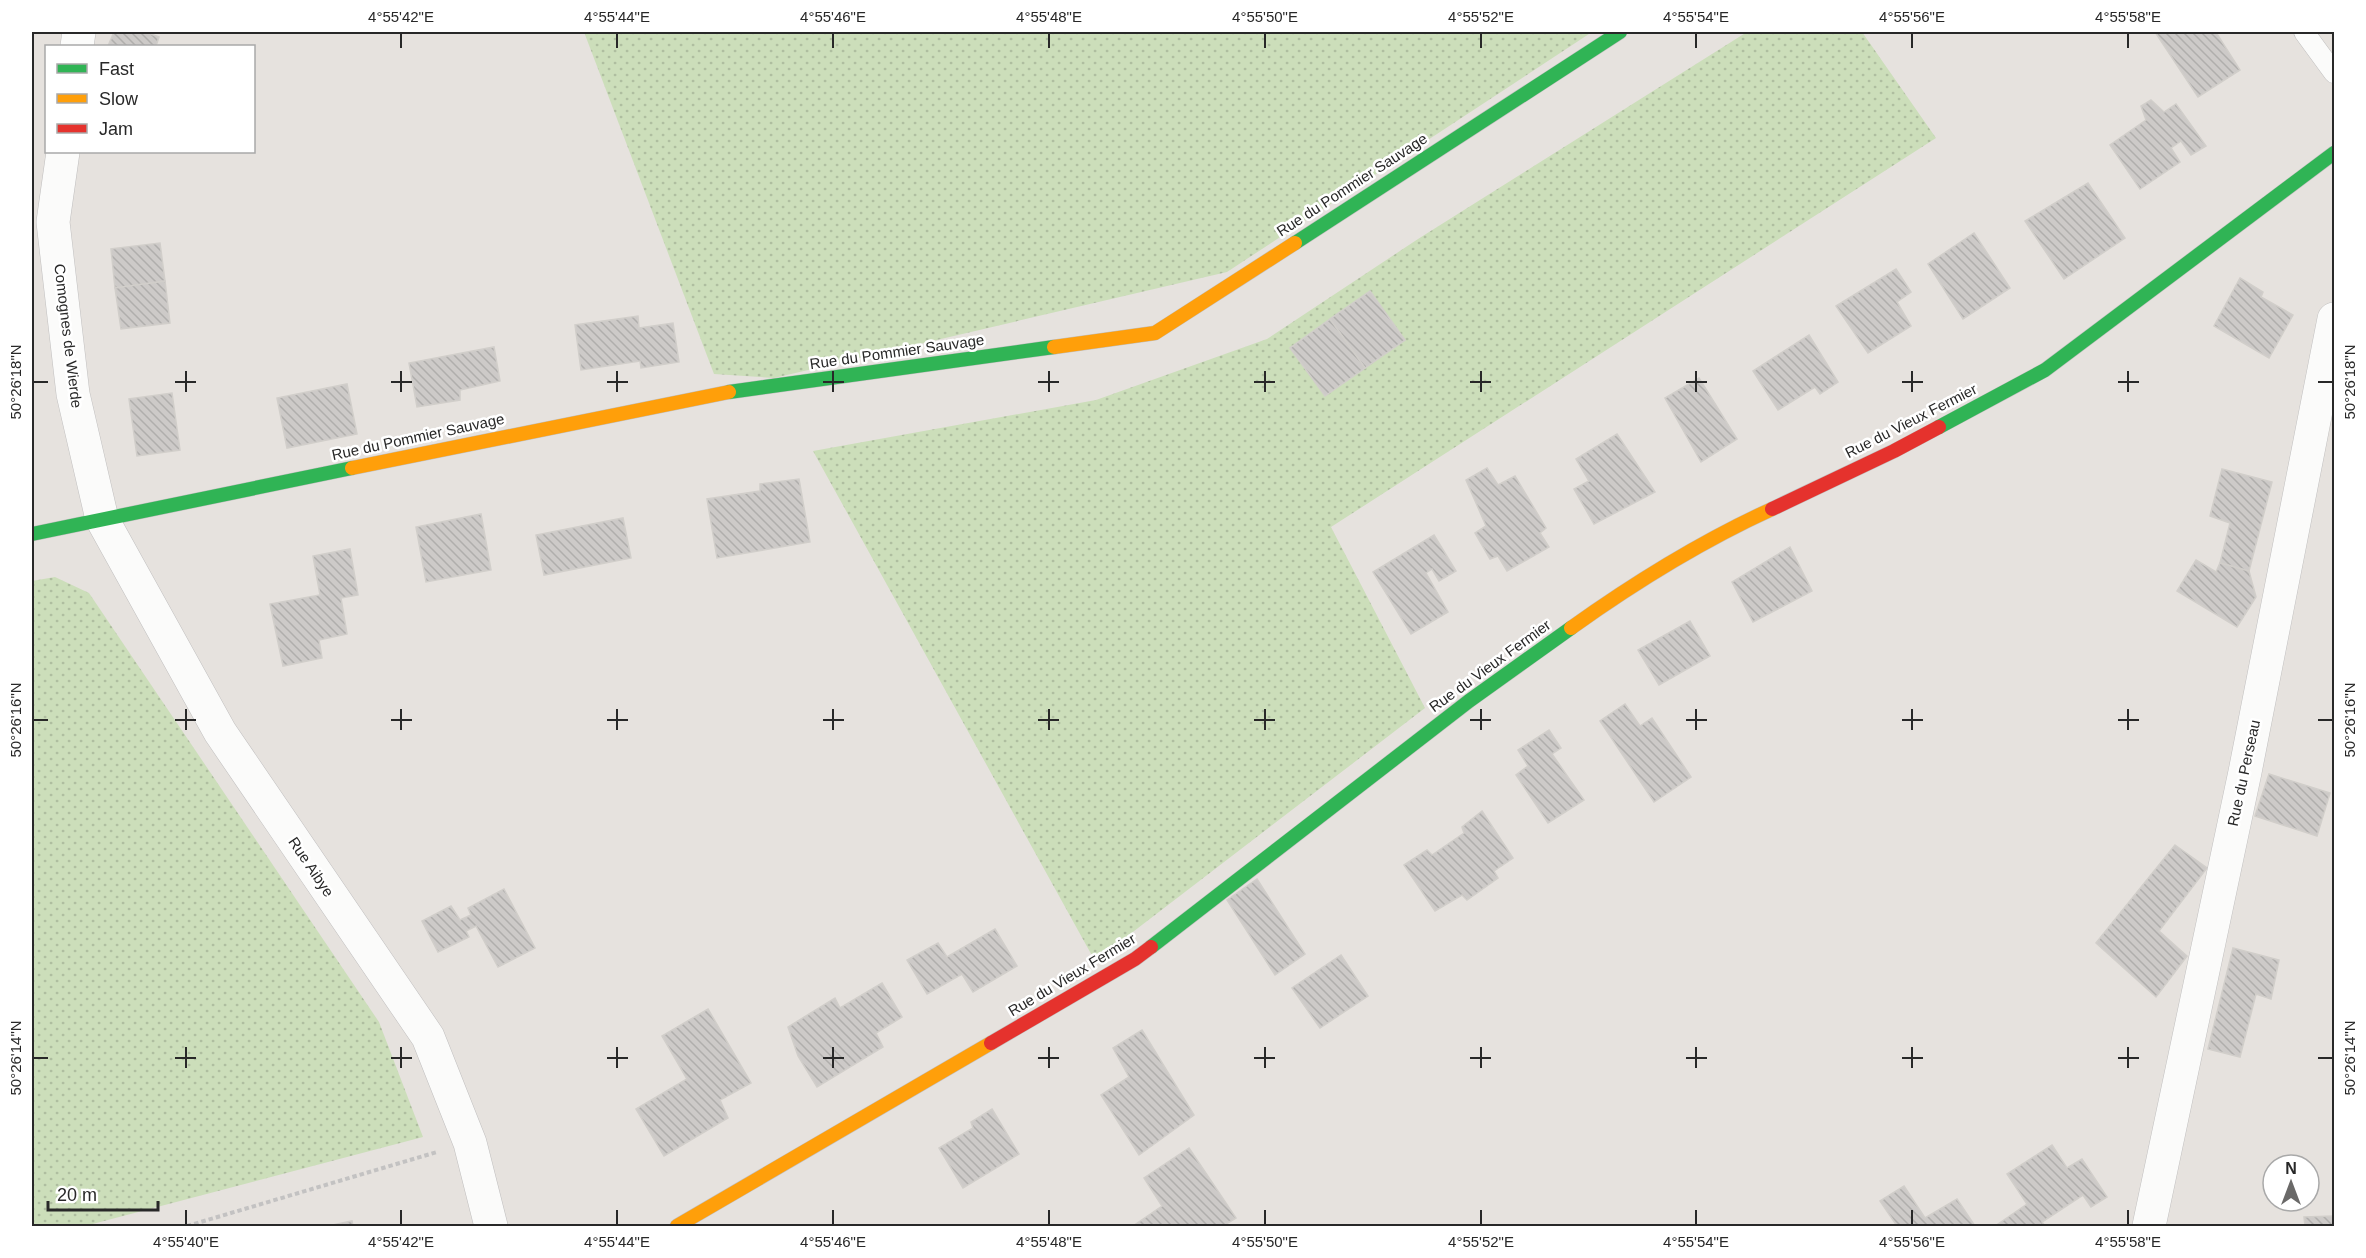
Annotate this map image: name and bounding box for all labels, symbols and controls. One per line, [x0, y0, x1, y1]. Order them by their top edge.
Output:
text: 4°55'42"E [368, 8, 434, 25]
text: 4°55'44"E [584, 8, 650, 25]
text: 4°55'46"E [800, 8, 866, 25]
text: 4°55'48"E [1016, 8, 1082, 25]
text: 4°55'50"E [1232, 8, 1298, 25]
text: 4°55'52"E [1448, 8, 1514, 25]
text: 4°55'54"E [1663, 8, 1729, 25]
text: 4°55'56"E [1879, 8, 1945, 25]
text: 4°55'58"E [2095, 8, 2161, 25]
legend [45, 45, 255, 153]
text: Fast [99, 59, 134, 79]
text: Slow [99, 89, 139, 109]
text: Jam [99, 119, 133, 139]
street label: Rue du Pommier Sauvage [1273, 130, 1430, 240]
street label: Comognes de Wierde [51, 263, 86, 409]
street label: Rue du Pommier Sauvage [809, 331, 985, 372]
text: 50°26'18"N [7, 344, 24, 420]
text: 50°26'18"N [2341, 344, 2358, 420]
street label: Rue du Vieux Fermier [1842, 380, 1980, 461]
street label: Rue du Pommier Sauvage [330, 410, 506, 463]
street label: Rue du Vieux Fermier [1426, 616, 1554, 715]
text: 50°26'16"N [7, 682, 24, 758]
text: 50°26'16"N [2341, 682, 2358, 758]
street label: Rue du Perseau [2224, 718, 2263, 828]
street label: Rue Aibye [285, 834, 338, 900]
street label: Rue du Vieux Fermier [1005, 930, 1139, 1019]
text: 50°26'14"N [7, 1020, 24, 1096]
text: 50°26'14"N [2341, 1020, 2358, 1096]
north arrow [2261, 1153, 2321, 1213]
text: N [2285, 1160, 2297, 1177]
scale bar [48, 1174, 158, 1212]
text: 20 m [57, 1185, 97, 1205]
text: 4°55'40"E [153, 1233, 219, 1250]
text: 4°55'42"E [368, 1233, 434, 1250]
text: 4°55'44"E [584, 1233, 650, 1250]
text: 4°55'46"E [800, 1233, 866, 1250]
text: 4°55'48"E [1016, 1233, 1082, 1250]
text: 4°55'50"E [1232, 1233, 1298, 1250]
text: 4°55'52"E [1448, 1233, 1514, 1250]
text: 4°55'54"E [1663, 1233, 1729, 1250]
text: 4°55'56"E [1879, 1233, 1945, 1250]
text: 4°55'58"E [2095, 1233, 2161, 1250]

